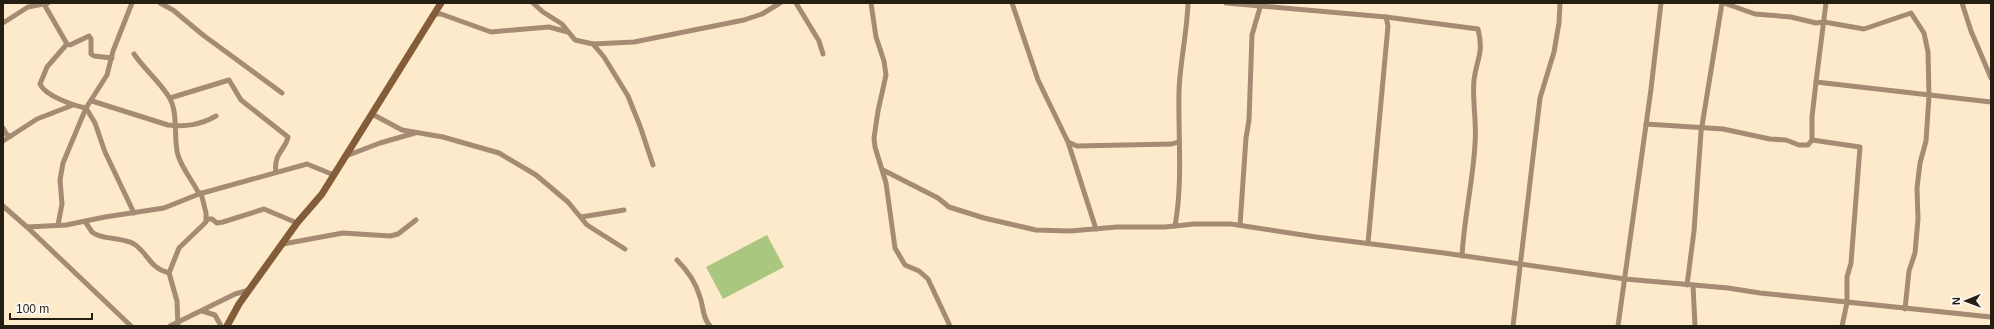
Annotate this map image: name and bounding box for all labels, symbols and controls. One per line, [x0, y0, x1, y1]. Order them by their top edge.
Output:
north arrow [1946, 281, 1986, 321]
scale bar [10, 295, 92, 321]
text: N [1950, 297, 1962, 305]
text: 100 m [16, 302, 49, 316]

